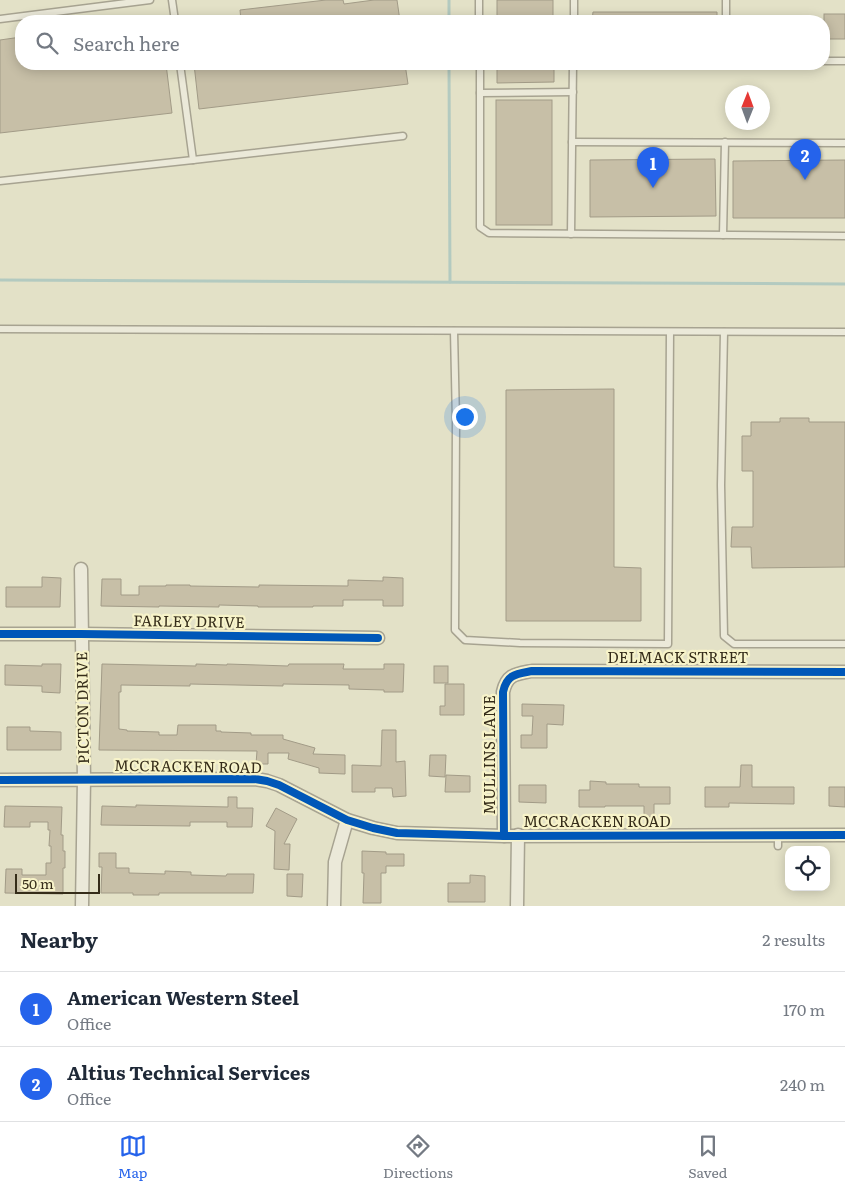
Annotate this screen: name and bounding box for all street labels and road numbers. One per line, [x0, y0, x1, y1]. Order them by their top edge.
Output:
street label: FARLEY DRIVE [133, 608, 245, 633]
street label: DELMACK STREET [607, 645, 749, 668]
street label: PICTON DRIVE [69, 652, 94, 764]
street label: MULLINS LANE [477, 695, 500, 815]
street label: MCCRACKEN ROAD [114, 753, 262, 778]
street label: MCCRACKEN ROAD [523, 809, 671, 832]

